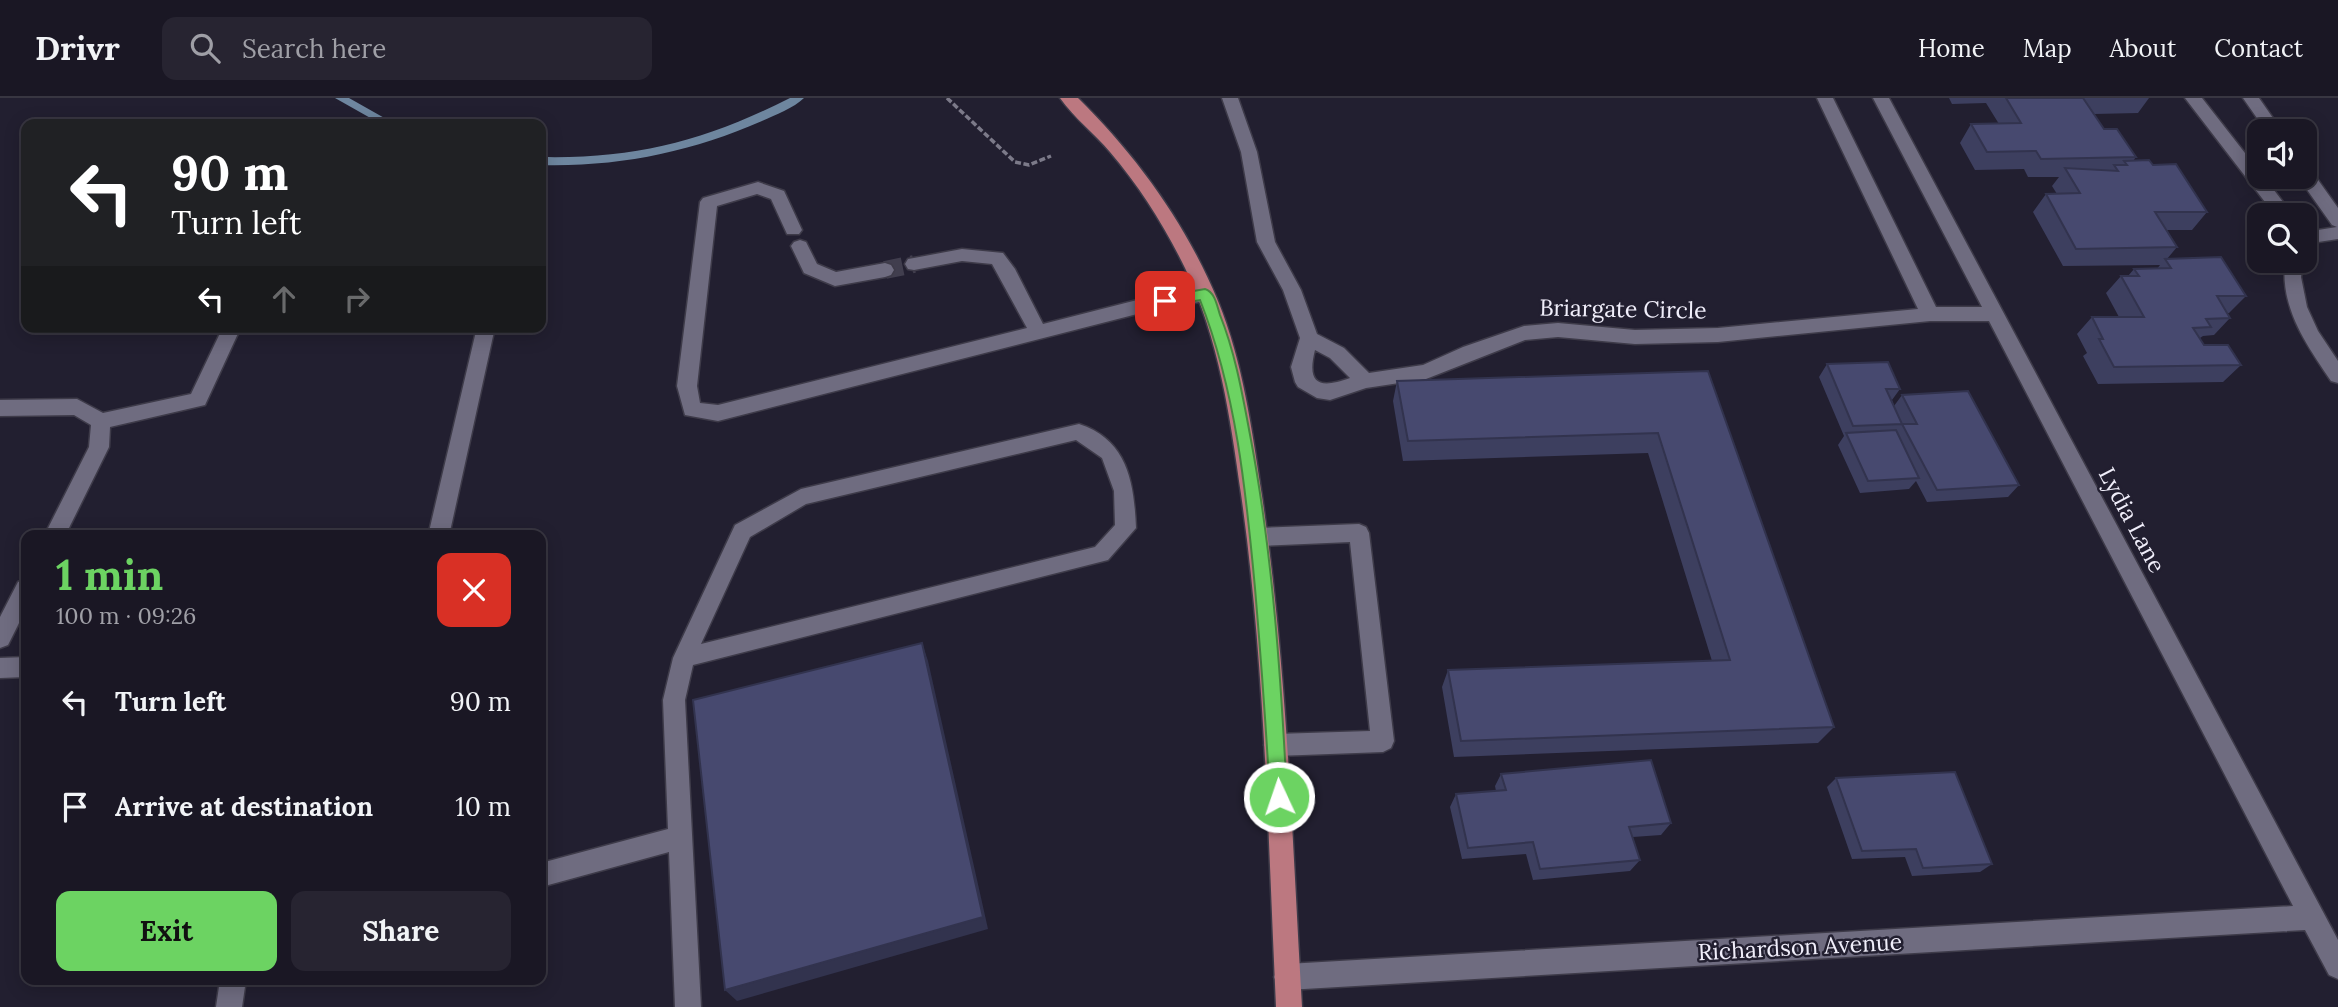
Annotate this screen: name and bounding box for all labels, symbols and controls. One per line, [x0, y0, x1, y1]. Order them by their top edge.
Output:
search box [162, 17, 652, 80]
text: Drivr [35, 27, 120, 69]
icon: search [186, 29, 224, 67]
text: Search here [242, 32, 386, 65]
text: Home [1918, 33, 1985, 64]
text: Map [2023, 33, 2072, 64]
text: About [2110, 33, 2176, 64]
text: Contact [2214, 33, 2303, 64]
map controls [2247, 119, 2317, 273]
button: sound [2247, 119, 2317, 189]
text: 90 m [171, 141, 288, 203]
icon: left [56, 147, 147, 238]
text: Turn left [171, 202, 301, 243]
button: search [2247, 203, 2317, 273]
pin [1135, 271, 1195, 331]
icon: left [192, 280, 230, 318]
icon: ahead [265, 280, 303, 318]
icon: right [338, 280, 376, 318]
icon: arrive [1146, 282, 1184, 320]
street label: Briargate Circle [1539, 293, 1707, 324]
street label: Lydia Lane [2093, 462, 2172, 577]
text: 1 min [56, 548, 163, 602]
button: close [437, 553, 511, 627]
text: 100 m · 09:26 [56, 601, 196, 630]
icon: left [56, 683, 94, 721]
text: Turn left [115, 685, 226, 718]
text: 90 m [450, 685, 511, 718]
position arrow [1242, 760, 1316, 834]
icon: arrive [56, 788, 94, 826]
text: Arrive at destination [115, 790, 373, 823]
text: 10 m [455, 790, 511, 823]
button: Exit [56, 891, 277, 971]
button: Share [291, 891, 511, 971]
street label: Richardson Avenue [1697, 927, 1903, 966]

